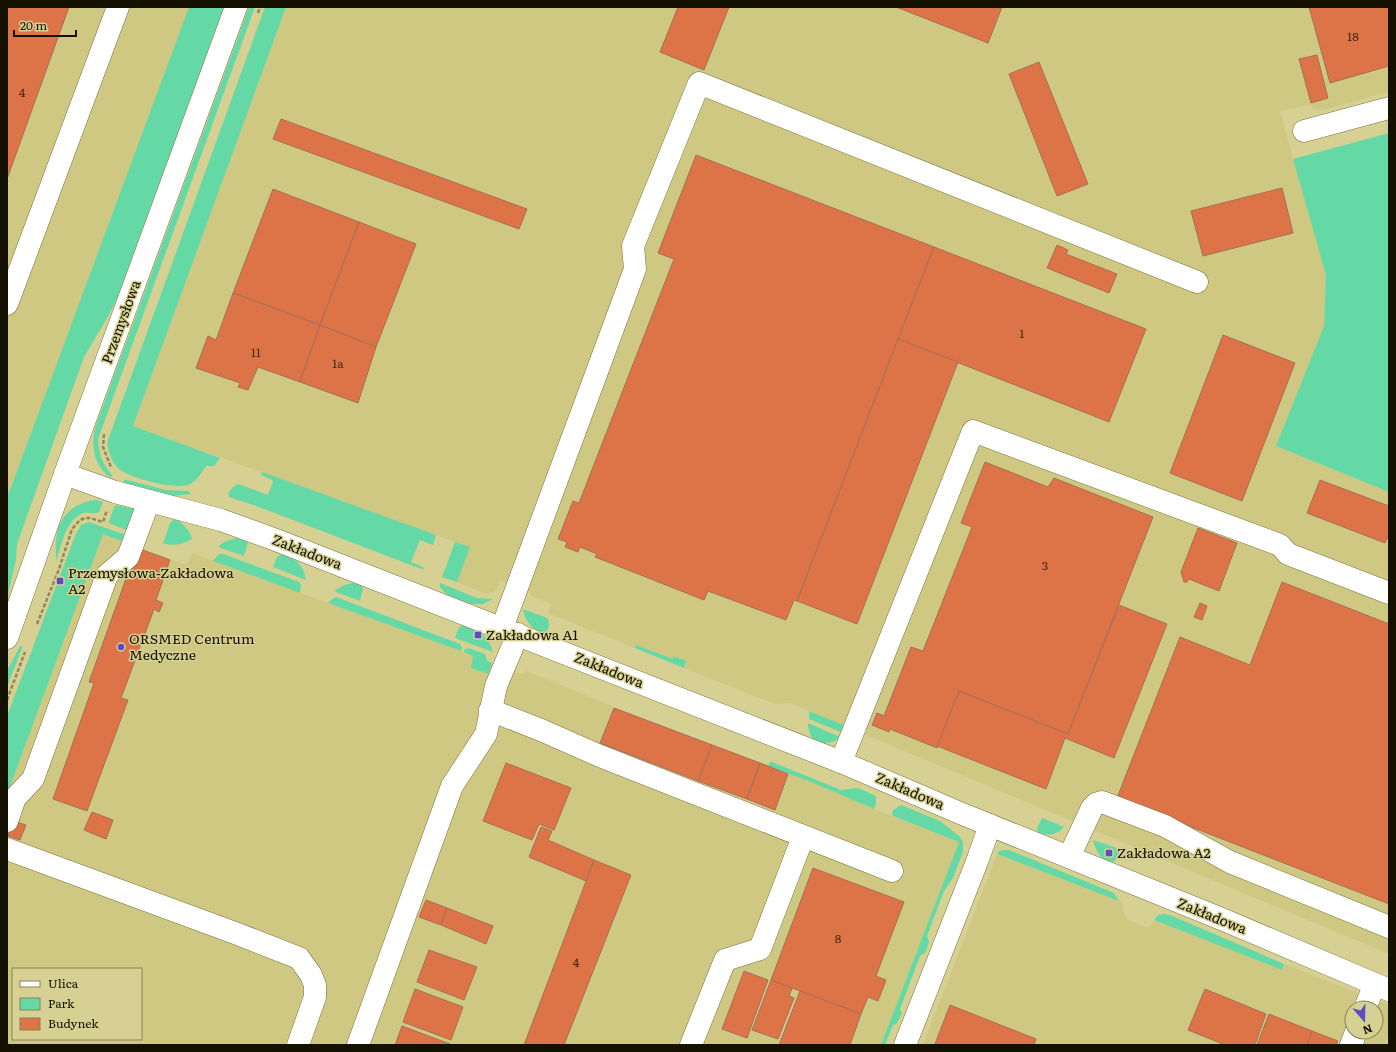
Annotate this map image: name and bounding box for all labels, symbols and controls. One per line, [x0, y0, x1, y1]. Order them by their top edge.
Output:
scale bar [14, 12, 76, 38]
text: 20 m [20, 16, 47, 34]
house number: 18 [1347, 27, 1359, 45]
house number: 4 [19, 83, 26, 101]
street label: Przemysłowa [96, 276, 145, 366]
house number: 1 [1020, 324, 1025, 342]
house number: 11 [251, 343, 261, 361]
house number: 1a [332, 354, 344, 372]
street label: Zakładowa [270, 529, 346, 574]
house number: 3 [1042, 556, 1048, 574]
place label: Przemysłowa-Zakładowa A2 [68, 562, 234, 598]
marker: Przemysłowa-Zakładowa A2 [55, 576, 65, 586]
place label: Zakładowa A1 [486, 624, 578, 644]
place label: ORSMED Centrum Medyczne [129, 628, 255, 664]
marker: Zakładowa A1 [473, 630, 483, 640]
marker: ORSMED Centrum Medyczne [116, 642, 126, 652]
street label: Zakładowa [572, 646, 648, 692]
street label: Zakładowa [873, 767, 948, 814]
place label: Zakładowa A2 [1117, 842, 1211, 862]
marker: Zakładowa A2 [1104, 848, 1114, 858]
street label: Zakładowa [1175, 892, 1251, 938]
house number: 8 [835, 929, 842, 947]
house number: 4 [573, 953, 580, 971]
legend [12, 968, 142, 1040]
text: Ulica [48, 974, 79, 992]
text: Park [48, 994, 75, 1012]
north arrow [1344, 1000, 1384, 1040]
text: Budynek [48, 1014, 99, 1032]
text: N [1361, 1021, 1375, 1039]

